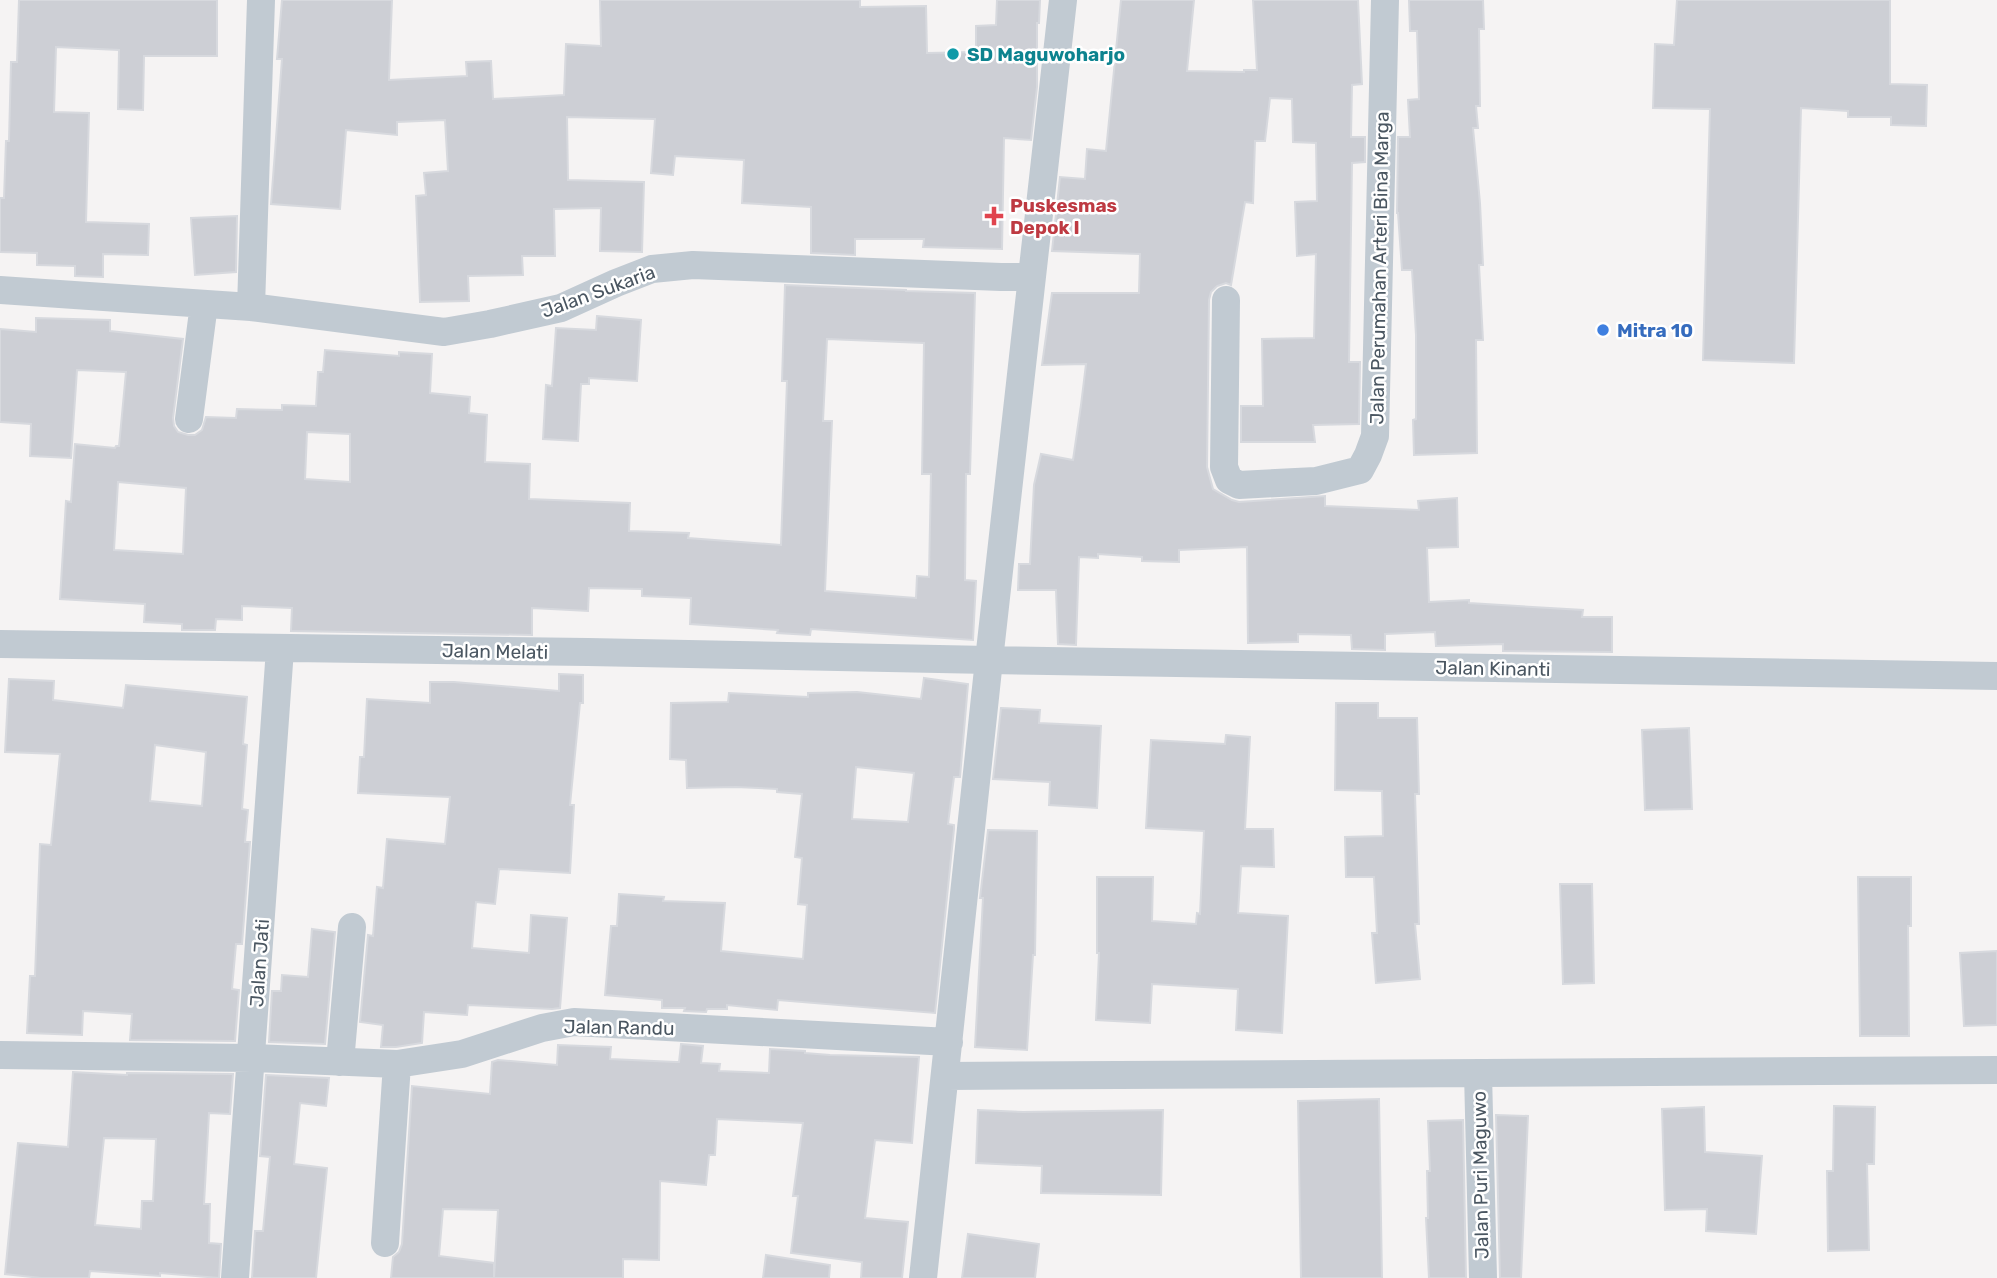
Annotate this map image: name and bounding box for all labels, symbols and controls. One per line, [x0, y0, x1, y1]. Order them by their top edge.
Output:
place label: SD Maguwoharjo [967, 43, 1125, 66]
marker: SD Maguwoharjo [945, 46, 961, 62]
street label: Jalan Perumahan Arteri Bina Marga [1365, 111, 1394, 425]
place label: Puskesmas Depok I [1010, 194, 1117, 239]
marker: Puskesmas Depok I [984, 206, 1004, 226]
street label: Jalan Sukaria [538, 260, 658, 323]
place label: Mitra 10 [1617, 319, 1693, 342]
marker: Mitra 10 [1595, 322, 1611, 338]
street label: Jalan Melati [442, 639, 548, 664]
street label: Jalan Kinanti [1435, 656, 1551, 681]
street label: Jalan Jati [245, 918, 274, 1008]
street label: Jalan Randu [563, 1015, 675, 1040]
street label: Jalan Puri Maguwo [1468, 1091, 1493, 1259]

